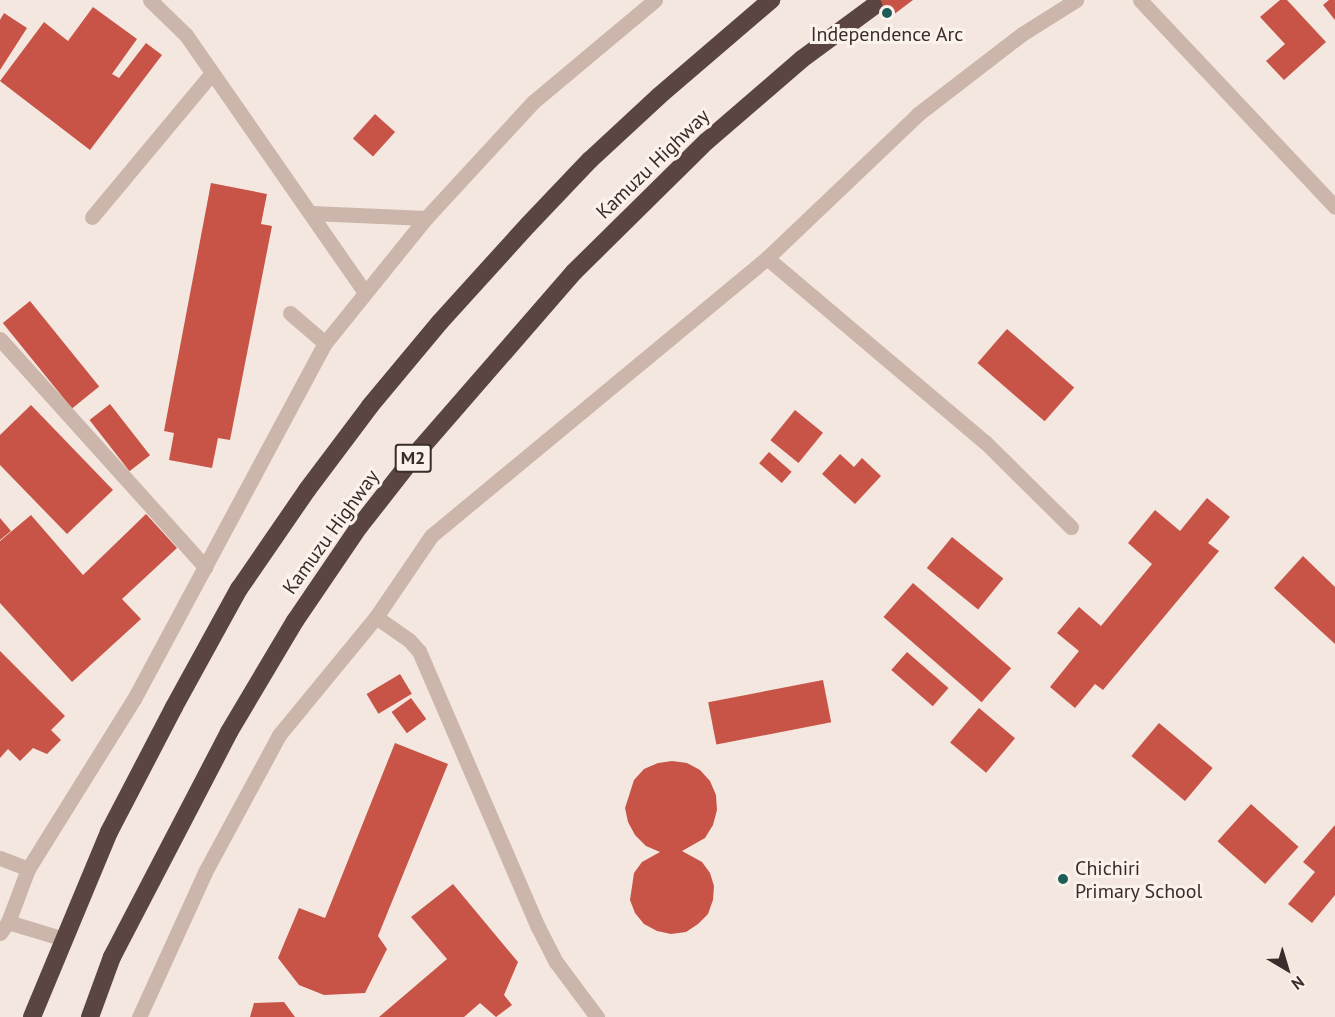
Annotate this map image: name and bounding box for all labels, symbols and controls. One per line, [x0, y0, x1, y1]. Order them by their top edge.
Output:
marker: Independence Arc [880, 6, 894, 20]
place label: Independence Arc [810, 22, 964, 46]
street label: Kamuzu Highway [591, 104, 715, 224]
road number: M2 [394, 443, 432, 473]
street label: Kamuzu Highway [278, 465, 384, 599]
place label: Chichiri Primary School [1075, 856, 1203, 903]
marker: Chichiri Primary School [1056, 872, 1070, 886]
north arrow [1257, 939, 1317, 999]
text: N [1288, 972, 1308, 994]

